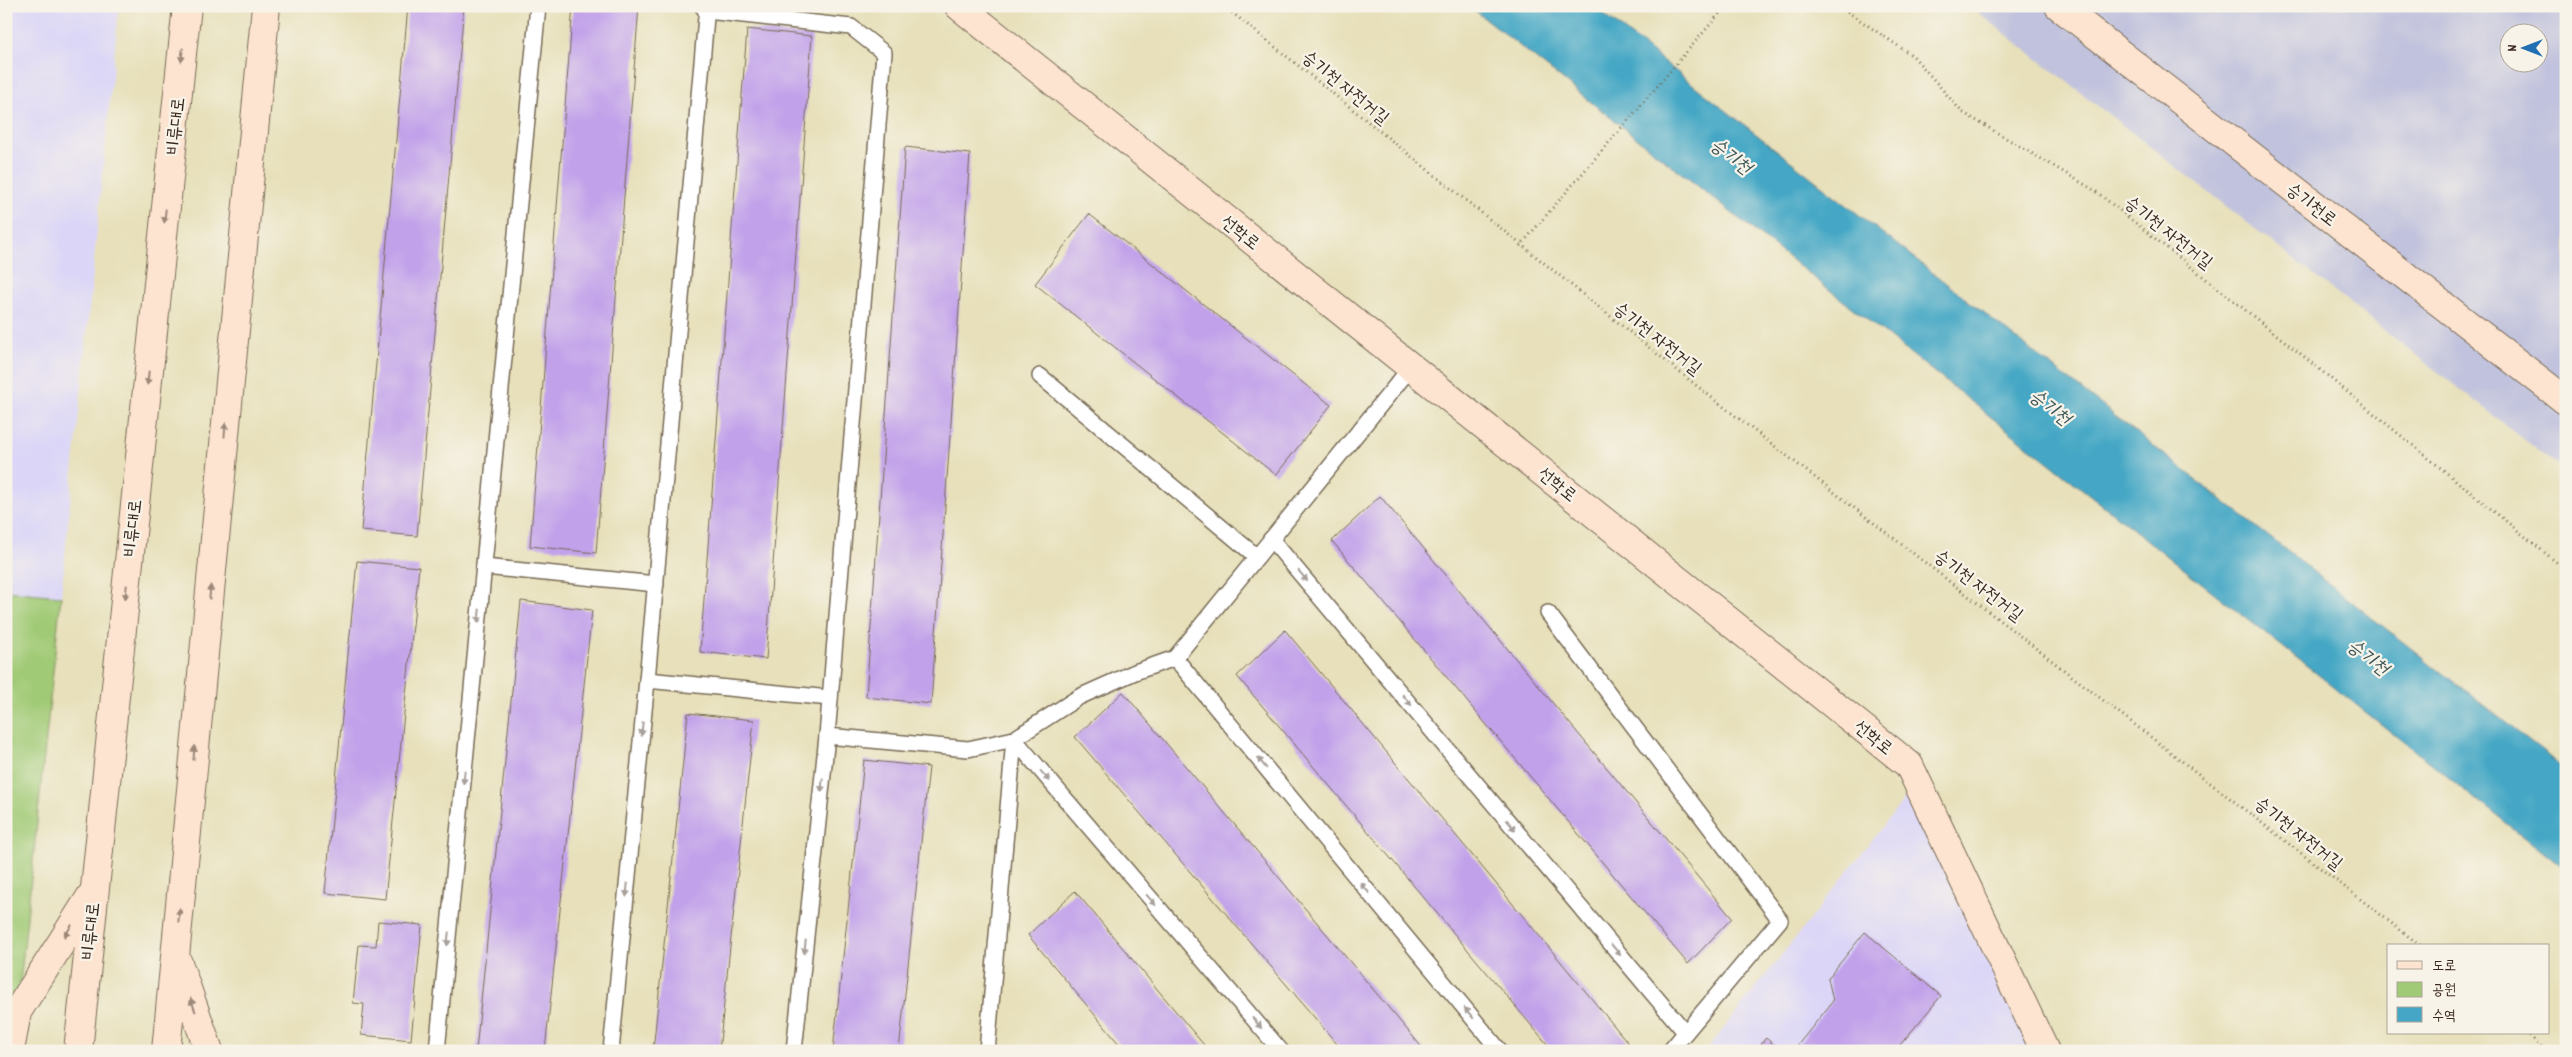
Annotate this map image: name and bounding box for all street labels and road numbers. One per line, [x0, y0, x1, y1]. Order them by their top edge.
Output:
street label: 승기천 자전거길 [1296, 46, 1394, 132]
street label: 비류대로 [162, 96, 193, 156]
street label: 승기천로 [2280, 178, 2341, 234]
street label: 승기천 자전거길 [2118, 192, 2217, 277]
street label: 선학로 [1215, 211, 1264, 257]
street label: 승기천 자전거길 [1607, 298, 1706, 383]
street label: 선학로 [1532, 463, 1581, 509]
street label: 비류대로 [119, 498, 150, 558]
street label: 승기천 자전거길 [1928, 545, 2028, 629]
street label: 선학로 [1848, 716, 1897, 762]
street label: 승기천 자전거길 [2248, 793, 2347, 878]
street label: 비류대로 [77, 901, 108, 961]

